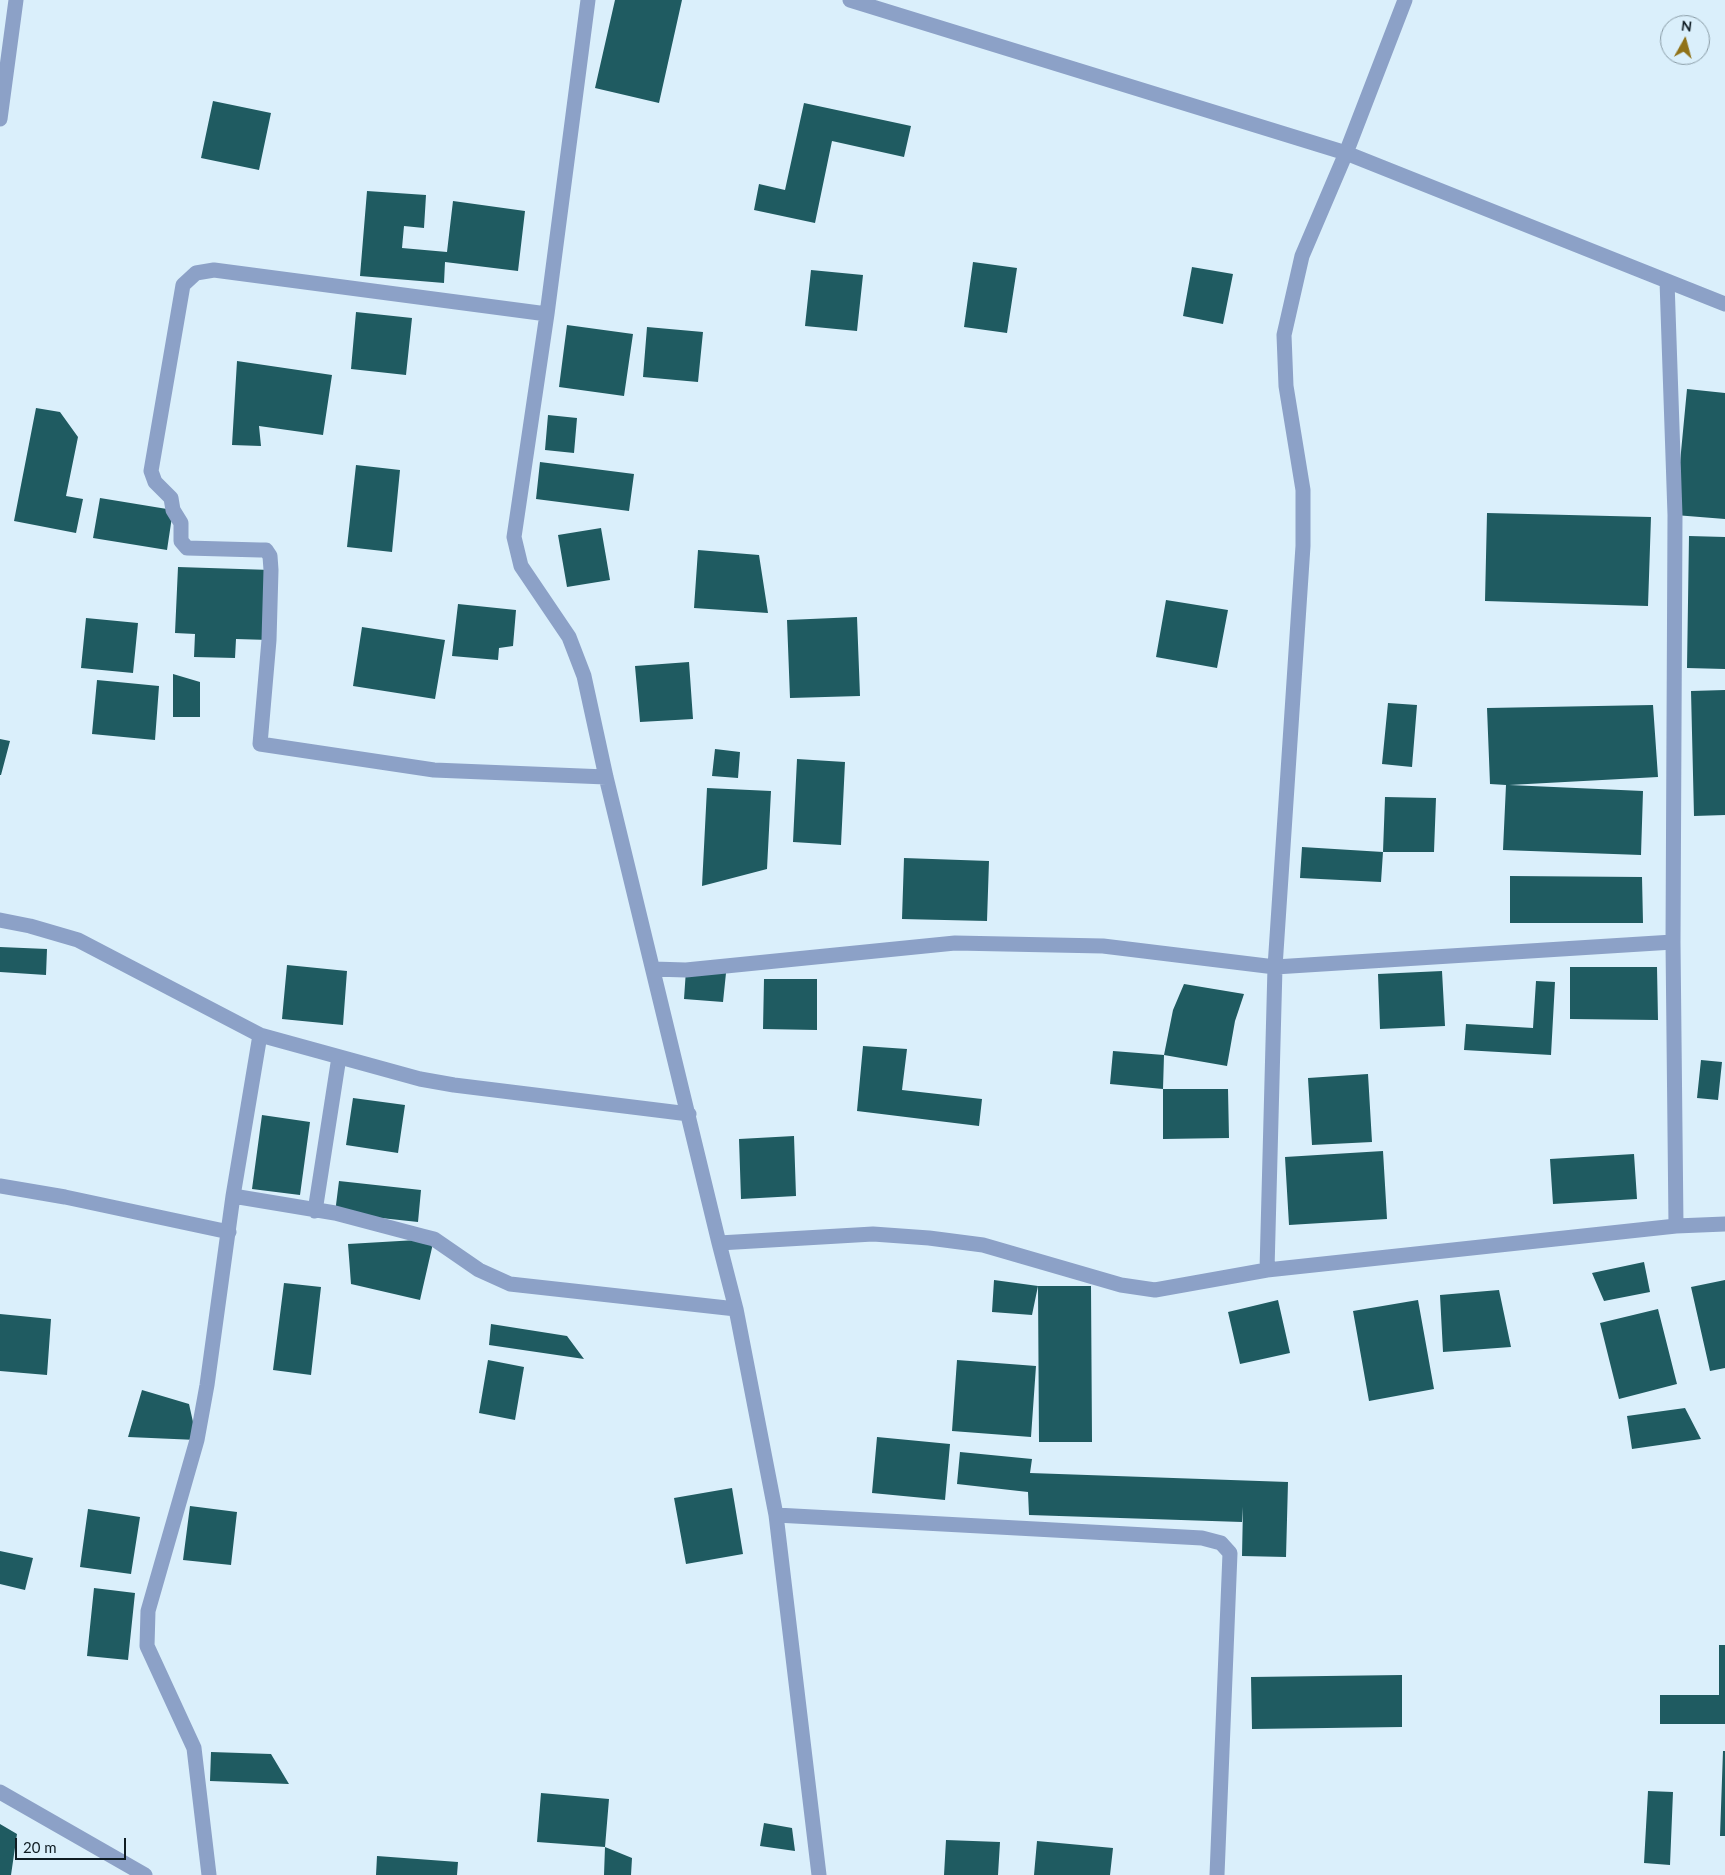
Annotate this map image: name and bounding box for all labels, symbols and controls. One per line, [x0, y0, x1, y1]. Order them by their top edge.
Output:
north arrow [1660, 15, 1710, 65]
text: N [1680, 17, 1693, 35]
scale bar [18, 1828, 129, 1860]
text: 20 m [23, 1838, 57, 1856]

